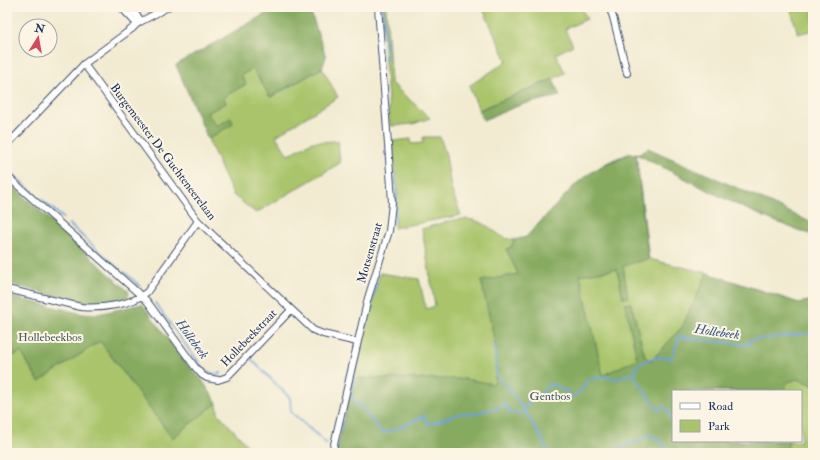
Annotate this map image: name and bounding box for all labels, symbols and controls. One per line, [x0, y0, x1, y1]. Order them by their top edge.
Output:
north arrow [18, 18, 58, 58]
text: N [33, 21, 47, 36]
street label: Burgemeester De Guchteneerelaan [107, 81, 219, 223]
street label: Motsenstraat [354, 221, 386, 285]
street label: Hollebeekstraat [218, 306, 280, 370]
water label: Hollebeek [172, 315, 212, 362]
water label: Hollebeek [692, 321, 741, 343]
park label: Hollebeekbos [18, 330, 82, 345]
park label: Gentbos [530, 389, 570, 404]
legend [672, 390, 802, 442]
text: Road [708, 399, 733, 414]
text: Park [708, 419, 730, 434]

